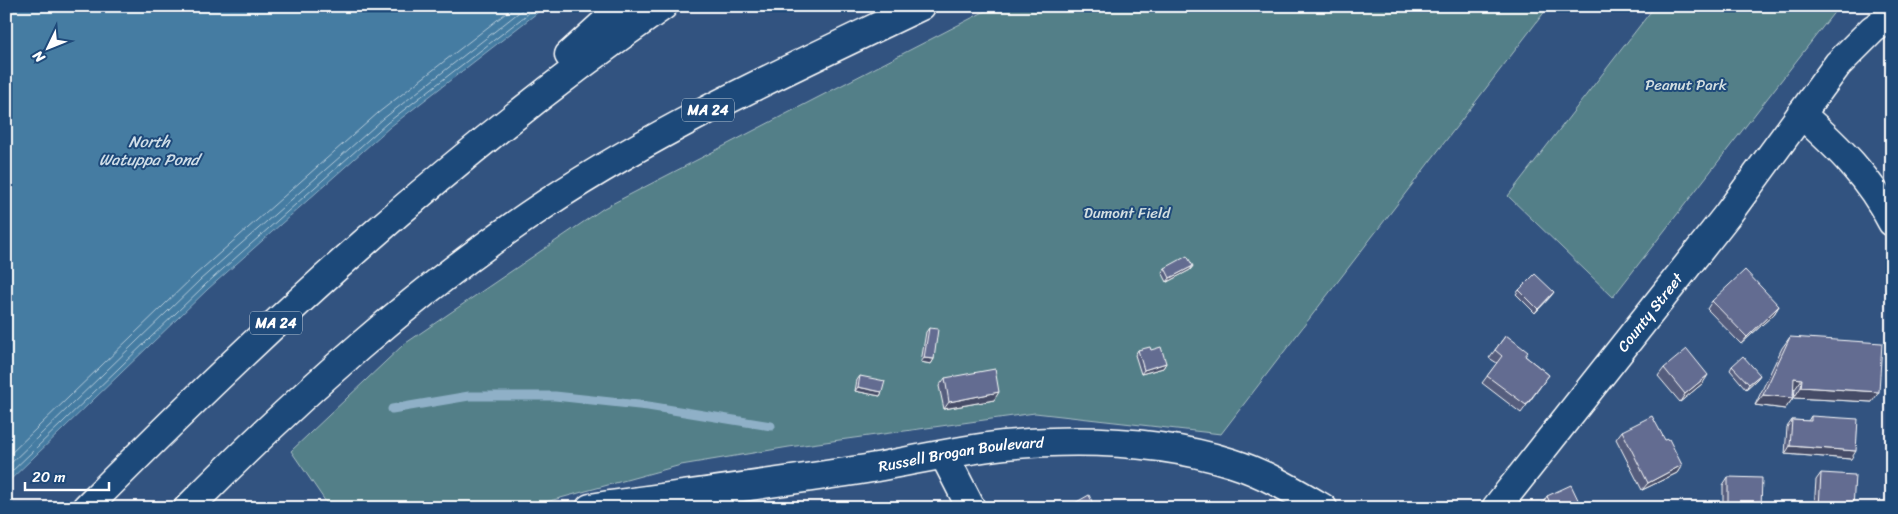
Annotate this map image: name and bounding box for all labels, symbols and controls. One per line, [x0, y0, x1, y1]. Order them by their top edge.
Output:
north arrow [22, 22, 72, 72]
text: N [26, 44, 52, 69]
park label: Peanut Park [1645, 72, 1728, 98]
road number: MA 24 [682, 98, 734, 122]
water label: North Watuppa Pond [99, 127, 204, 174]
park label: Dumont Field [1084, 200, 1171, 226]
street label: County Street [1611, 266, 1690, 358]
road number: MA 24 [250, 312, 302, 334]
street label: Russell Brogan Boulevard [876, 429, 1045, 480]
scale bar [25, 459, 109, 491]
text: 20 m [32, 464, 66, 490]

